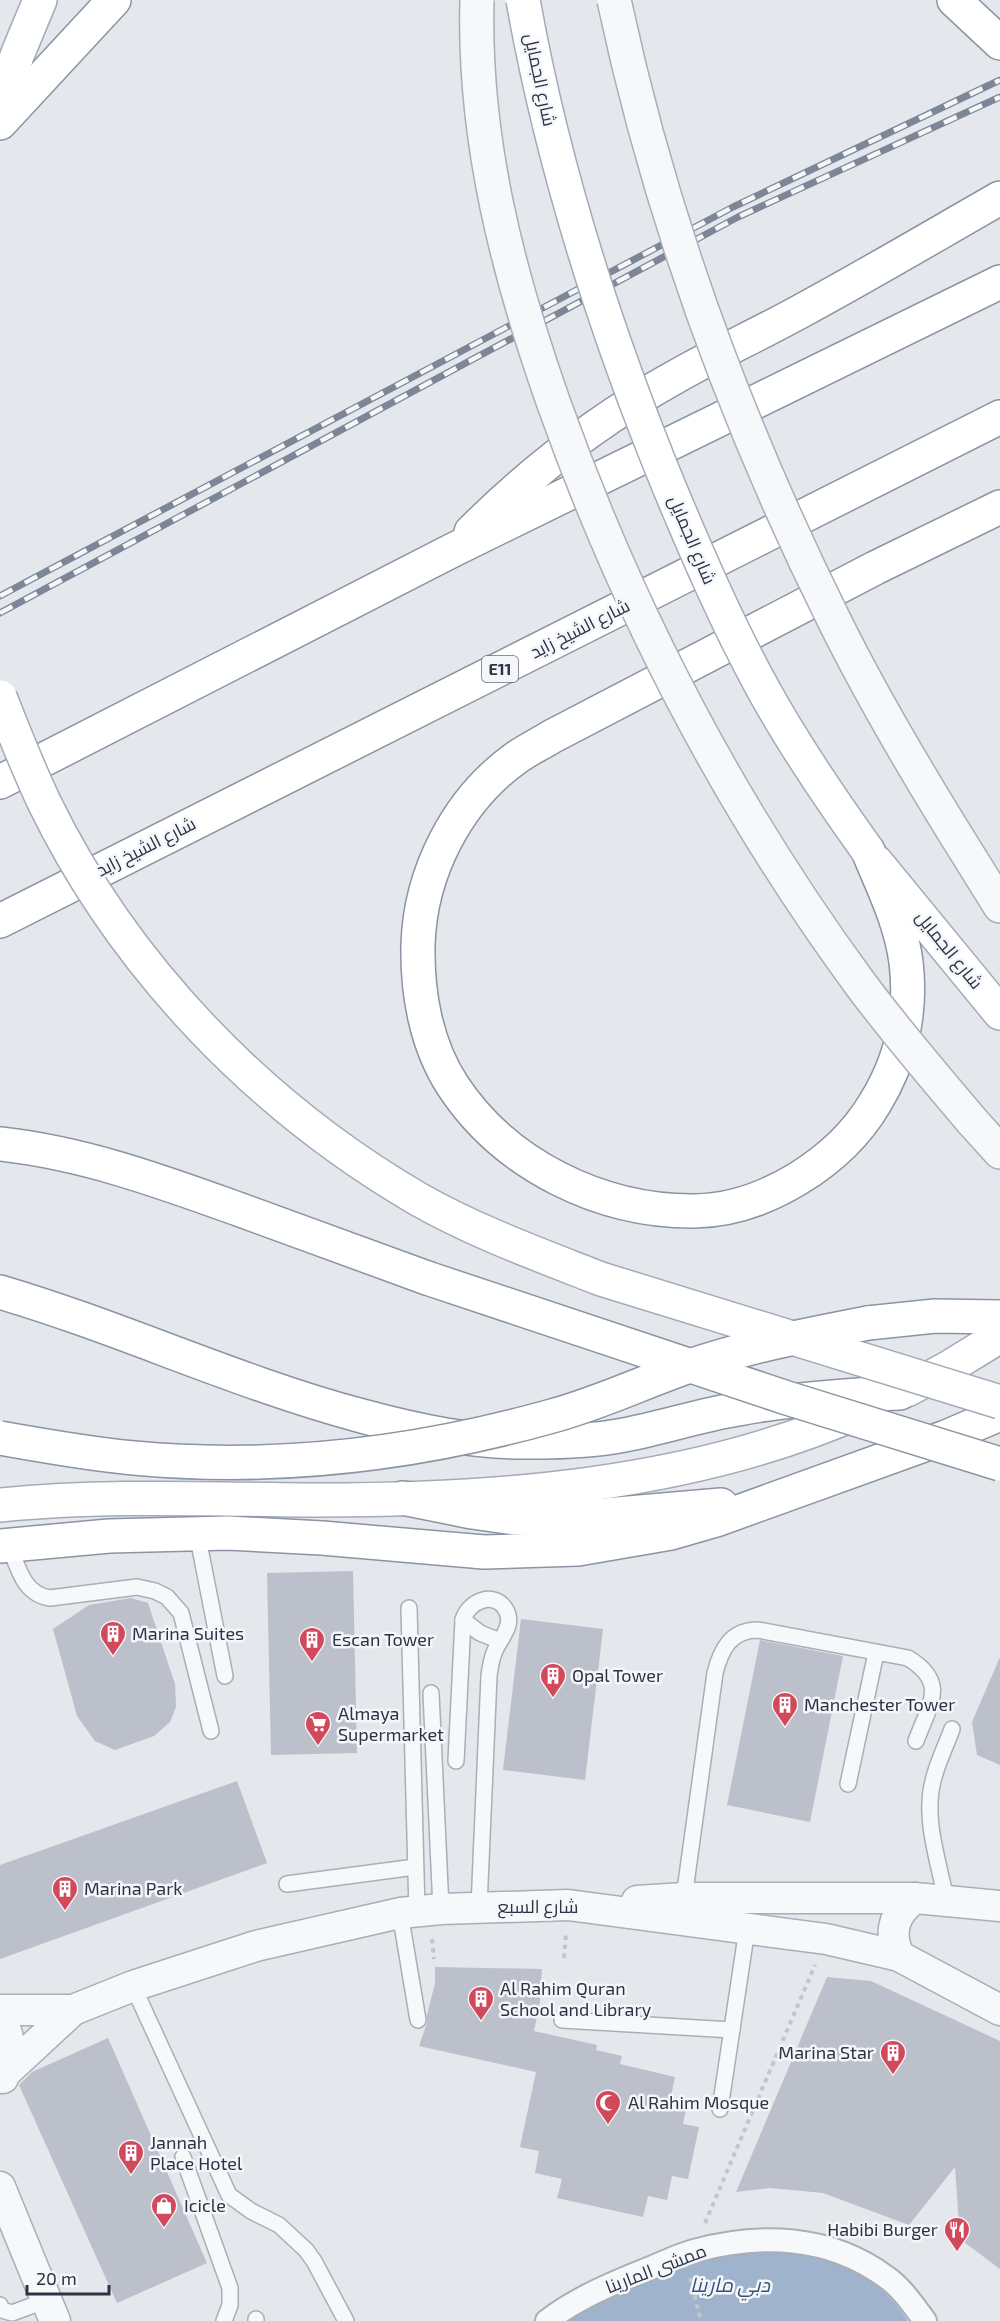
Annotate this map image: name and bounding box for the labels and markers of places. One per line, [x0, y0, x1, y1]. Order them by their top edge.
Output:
building icon: Marina Suites [98, 1619, 128, 1657]
place label: Marina Suites [132, 1622, 244, 1644]
building icon: Escan Tower [297, 1625, 327, 1663]
place label: Escan Tower [332, 1628, 434, 1650]
building icon: Opal Tower [538, 1661, 568, 1699]
place label: Opal Tower [572, 1664, 663, 1686]
building icon: Manchester Tower [770, 1690, 800, 1728]
place label: Manchester Tower [804, 1693, 955, 1715]
place label: Almaya Supermarket [338, 1702, 444, 1745]
supermarket icon: Almaya Supermarket [303, 1709, 333, 1747]
building icon: Marina Park [50, 1874, 80, 1912]
place label: Marina Park [84, 1877, 183, 1899]
place label: Al Rahim Quran School and Library [500, 1977, 652, 2020]
building icon: Al Rahim Quran School and Library [466, 1984, 496, 2022]
building icon: Marina Star [878, 2038, 908, 2076]
place label: Marina Star [778, 2041, 874, 2063]
mosque icon: Al Rahim Mosque [593, 2088, 623, 2126]
place label: Al Rahim Mosque [628, 2091, 769, 2113]
place label: Jannah Place Hotel [150, 2131, 243, 2174]
building icon: Jannah Place Hotel [116, 2138, 146, 2176]
shop icon: Icicle [149, 2191, 179, 2229]
place label: Icicle [184, 2194, 226, 2216]
restaurant icon: Habibi Burger [942, 2215, 972, 2253]
place label: Habibi Burger [827, 2218, 938, 2240]

